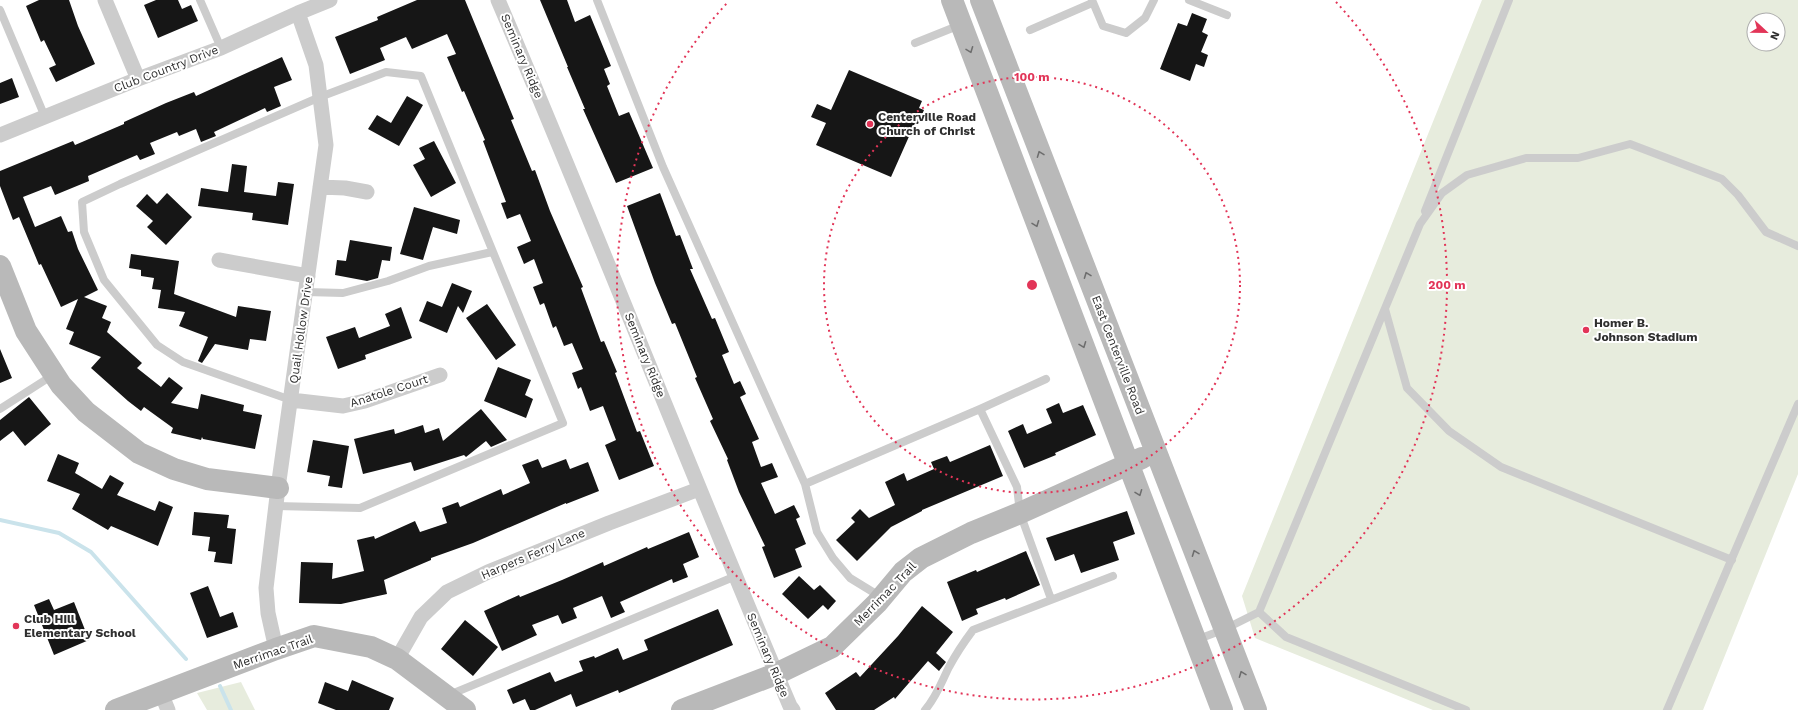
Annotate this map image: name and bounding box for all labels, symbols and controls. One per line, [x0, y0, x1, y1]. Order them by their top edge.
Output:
street label: Seminary Ridge [498, 12, 546, 100]
north arrow [1746, 12, 1786, 52]
text: N [1767, 29, 1782, 42]
street label: Club Country Drive [112, 43, 220, 95]
one-way arrow [966, 46, 974, 53]
text: 100 m [1014, 70, 1050, 84]
place label: Centerville Road Church of Christ [878, 110, 976, 138]
marker: Centerville Road Church of Christ [865, 119, 875, 129]
one-way arrow [1037, 150, 1045, 157]
one-way arrow [1032, 220, 1040, 227]
one-way arrow [1084, 271, 1092, 278]
street label: Quail Hollow Drive [287, 276, 315, 384]
centre of rings [1025, 278, 1039, 292]
text: 200 m [1428, 278, 1466, 292]
street label: East Centerville Road [1089, 294, 1147, 416]
street label: Seminary Ridge [622, 311, 668, 400]
place label: Homer B. Johnson Stadium [1594, 316, 1698, 344]
marker: Homer B. Johnson Stadium [1581, 325, 1591, 335]
one-way arrow [1078, 341, 1086, 348]
street label: Anatole Court [348, 372, 430, 410]
one-way arrow [1134, 489, 1142, 496]
street label: Harpers Ferry Lane [479, 526, 587, 582]
one-way arrow [1192, 549, 1200, 557]
street label: Merrimac Trail [851, 559, 919, 629]
street label: Seminary Ridge [744, 611, 792, 699]
place label: Club Hill Elementary School [24, 612, 136, 640]
marker: Club Hill Elementary School [11, 621, 21, 631]
street label: Merrimac Trail [231, 632, 315, 672]
one-way arrow [1239, 670, 1247, 677]

